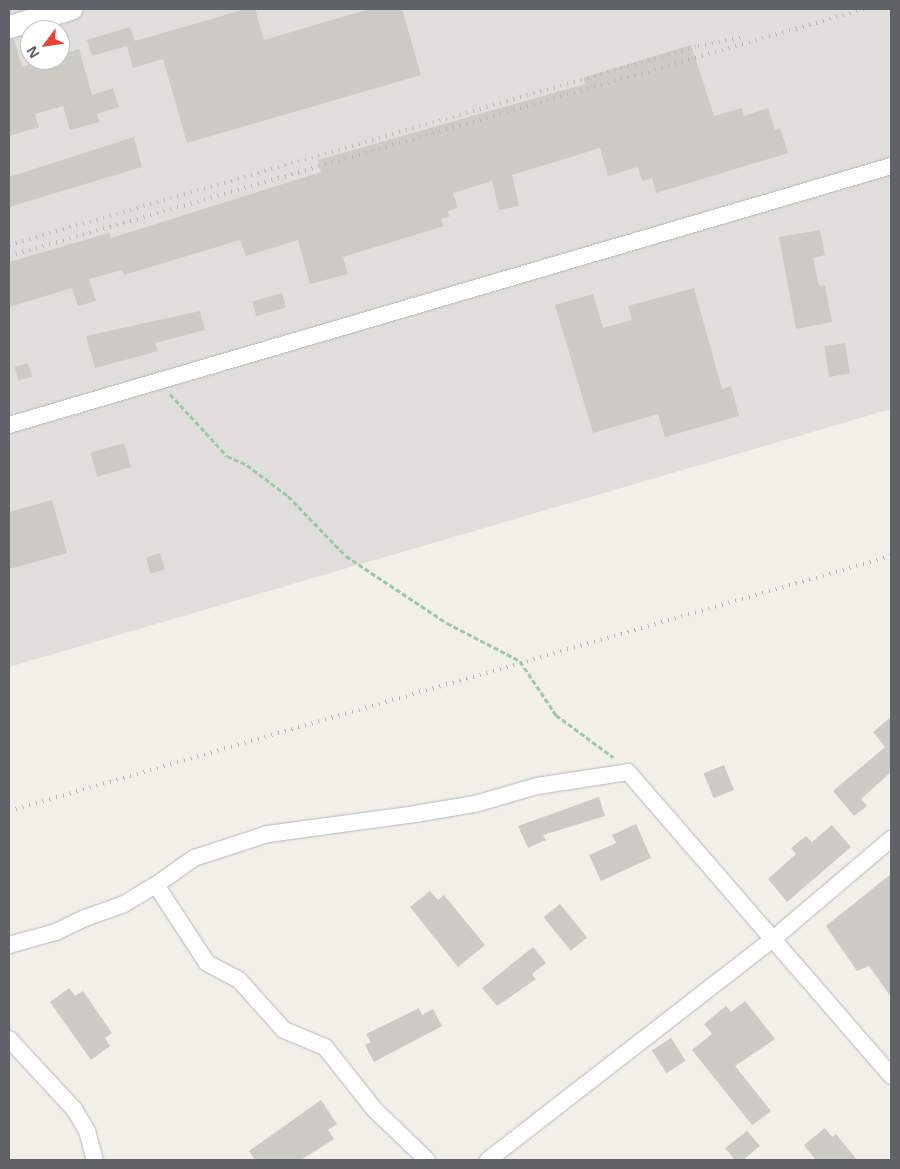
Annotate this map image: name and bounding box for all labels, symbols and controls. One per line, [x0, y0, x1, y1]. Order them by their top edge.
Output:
north arrow [20, 20, 70, 70]
text: N [21, 43, 44, 62]

